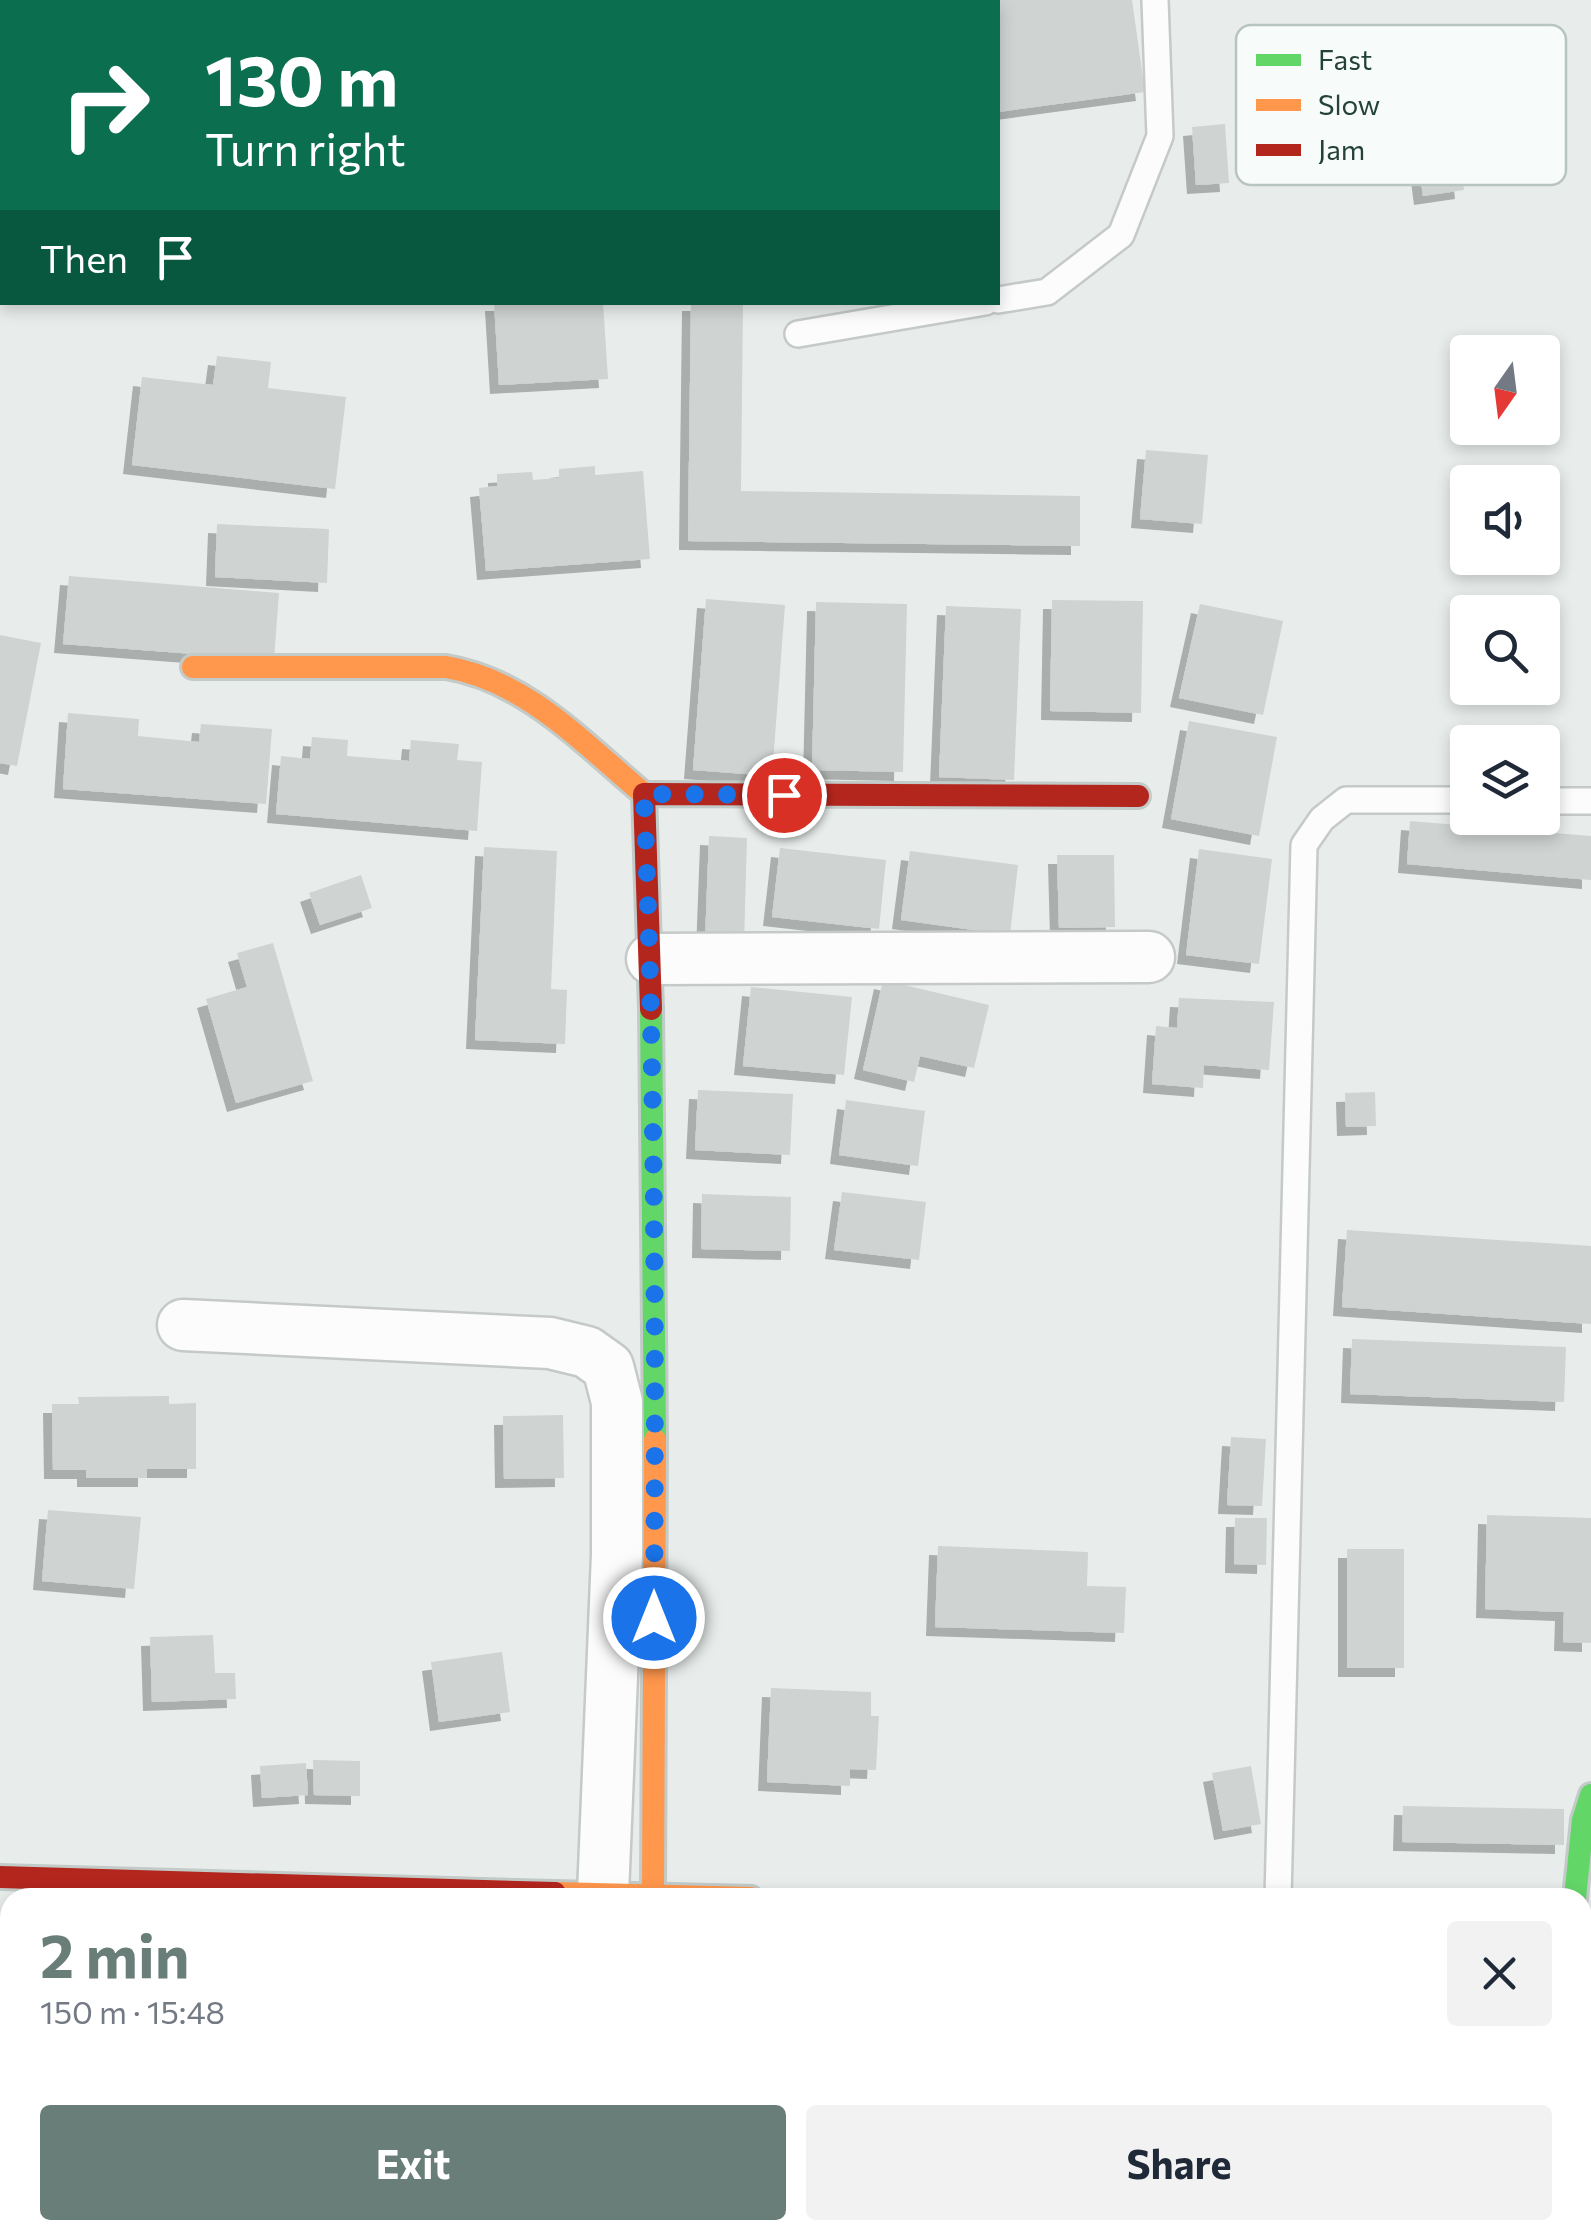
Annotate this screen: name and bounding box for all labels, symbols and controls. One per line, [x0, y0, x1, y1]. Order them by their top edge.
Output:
legend [1236, 25, 1566, 185]
text: 130 m [205, 35, 398, 120]
icon: right [40, 40, 170, 170]
text: Fast [1318, 42, 1372, 76]
text: Slow [1318, 87, 1380, 121]
text: Turn right [205, 120, 406, 175]
text: Jam [1318, 132, 1365, 166]
icon: arrive [148, 230, 203, 285]
text: Then [40, 234, 128, 281]
north arrow [1450, 335, 1560, 445]
map controls [1450, 335, 1560, 835]
button: sound [1450, 465, 1560, 575]
button: search [1450, 595, 1560, 705]
button: layers [1450, 725, 1560, 835]
pin [742, 753, 827, 838]
icon: arrive [757, 768, 812, 823]
position arrow [602, 1566, 706, 1670]
text: 2 min [40, 1917, 189, 1990]
button: close [1447, 1921, 1552, 2026]
text: 150 m · 15:48 [40, 1991, 225, 2031]
button: Exit [40, 2105, 786, 2220]
button: Share [806, 2105, 1552, 2220]

